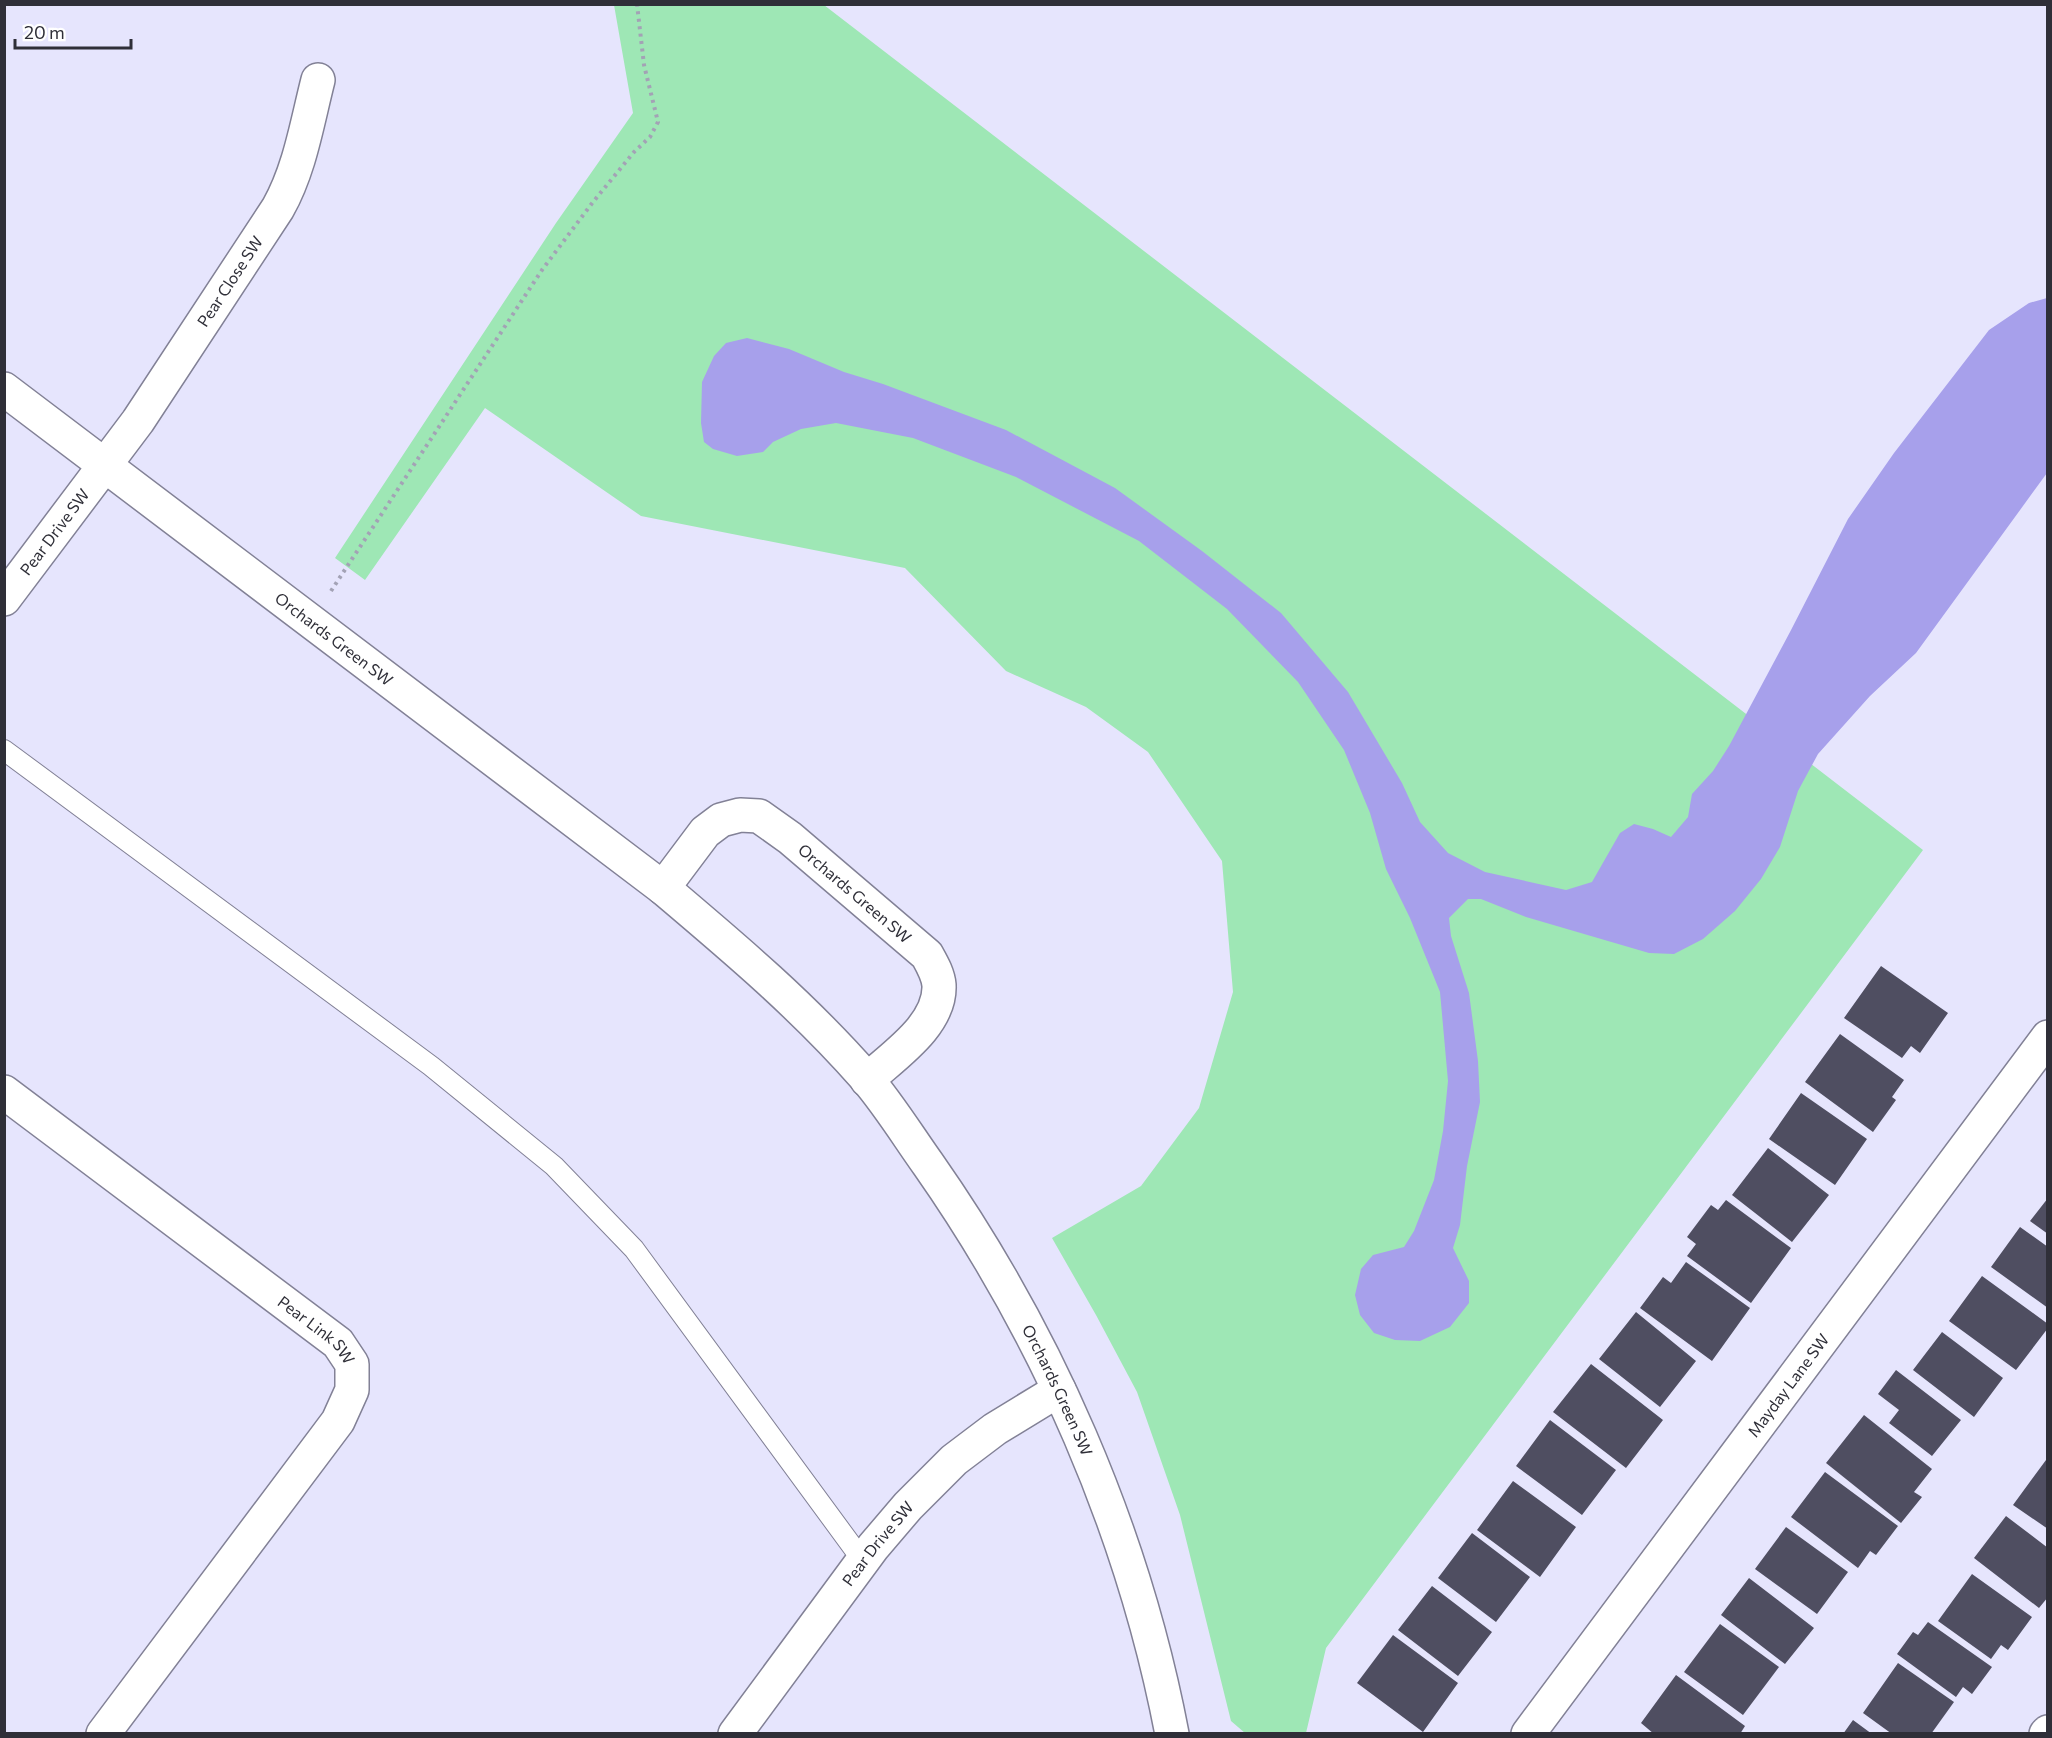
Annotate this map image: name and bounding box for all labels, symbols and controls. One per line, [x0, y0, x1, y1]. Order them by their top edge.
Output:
scale bar [15, 12, 130, 50]
text: 20 m [24, 21, 65, 43]
street label: Pear Close SW [193, 232, 266, 330]
street label: Pear Drive SW [15, 485, 93, 579]
street label: Orchards Green SW [272, 588, 397, 689]
street label: Orchards Green SW [795, 839, 916, 947]
street label: Pear Link SW [275, 1291, 359, 1367]
street label: Orchards Green SW [1019, 1321, 1097, 1458]
street label: Mayday Lane SW [1743, 1330, 1832, 1440]
street label: Pear Drive SW [838, 1497, 917, 1589]

